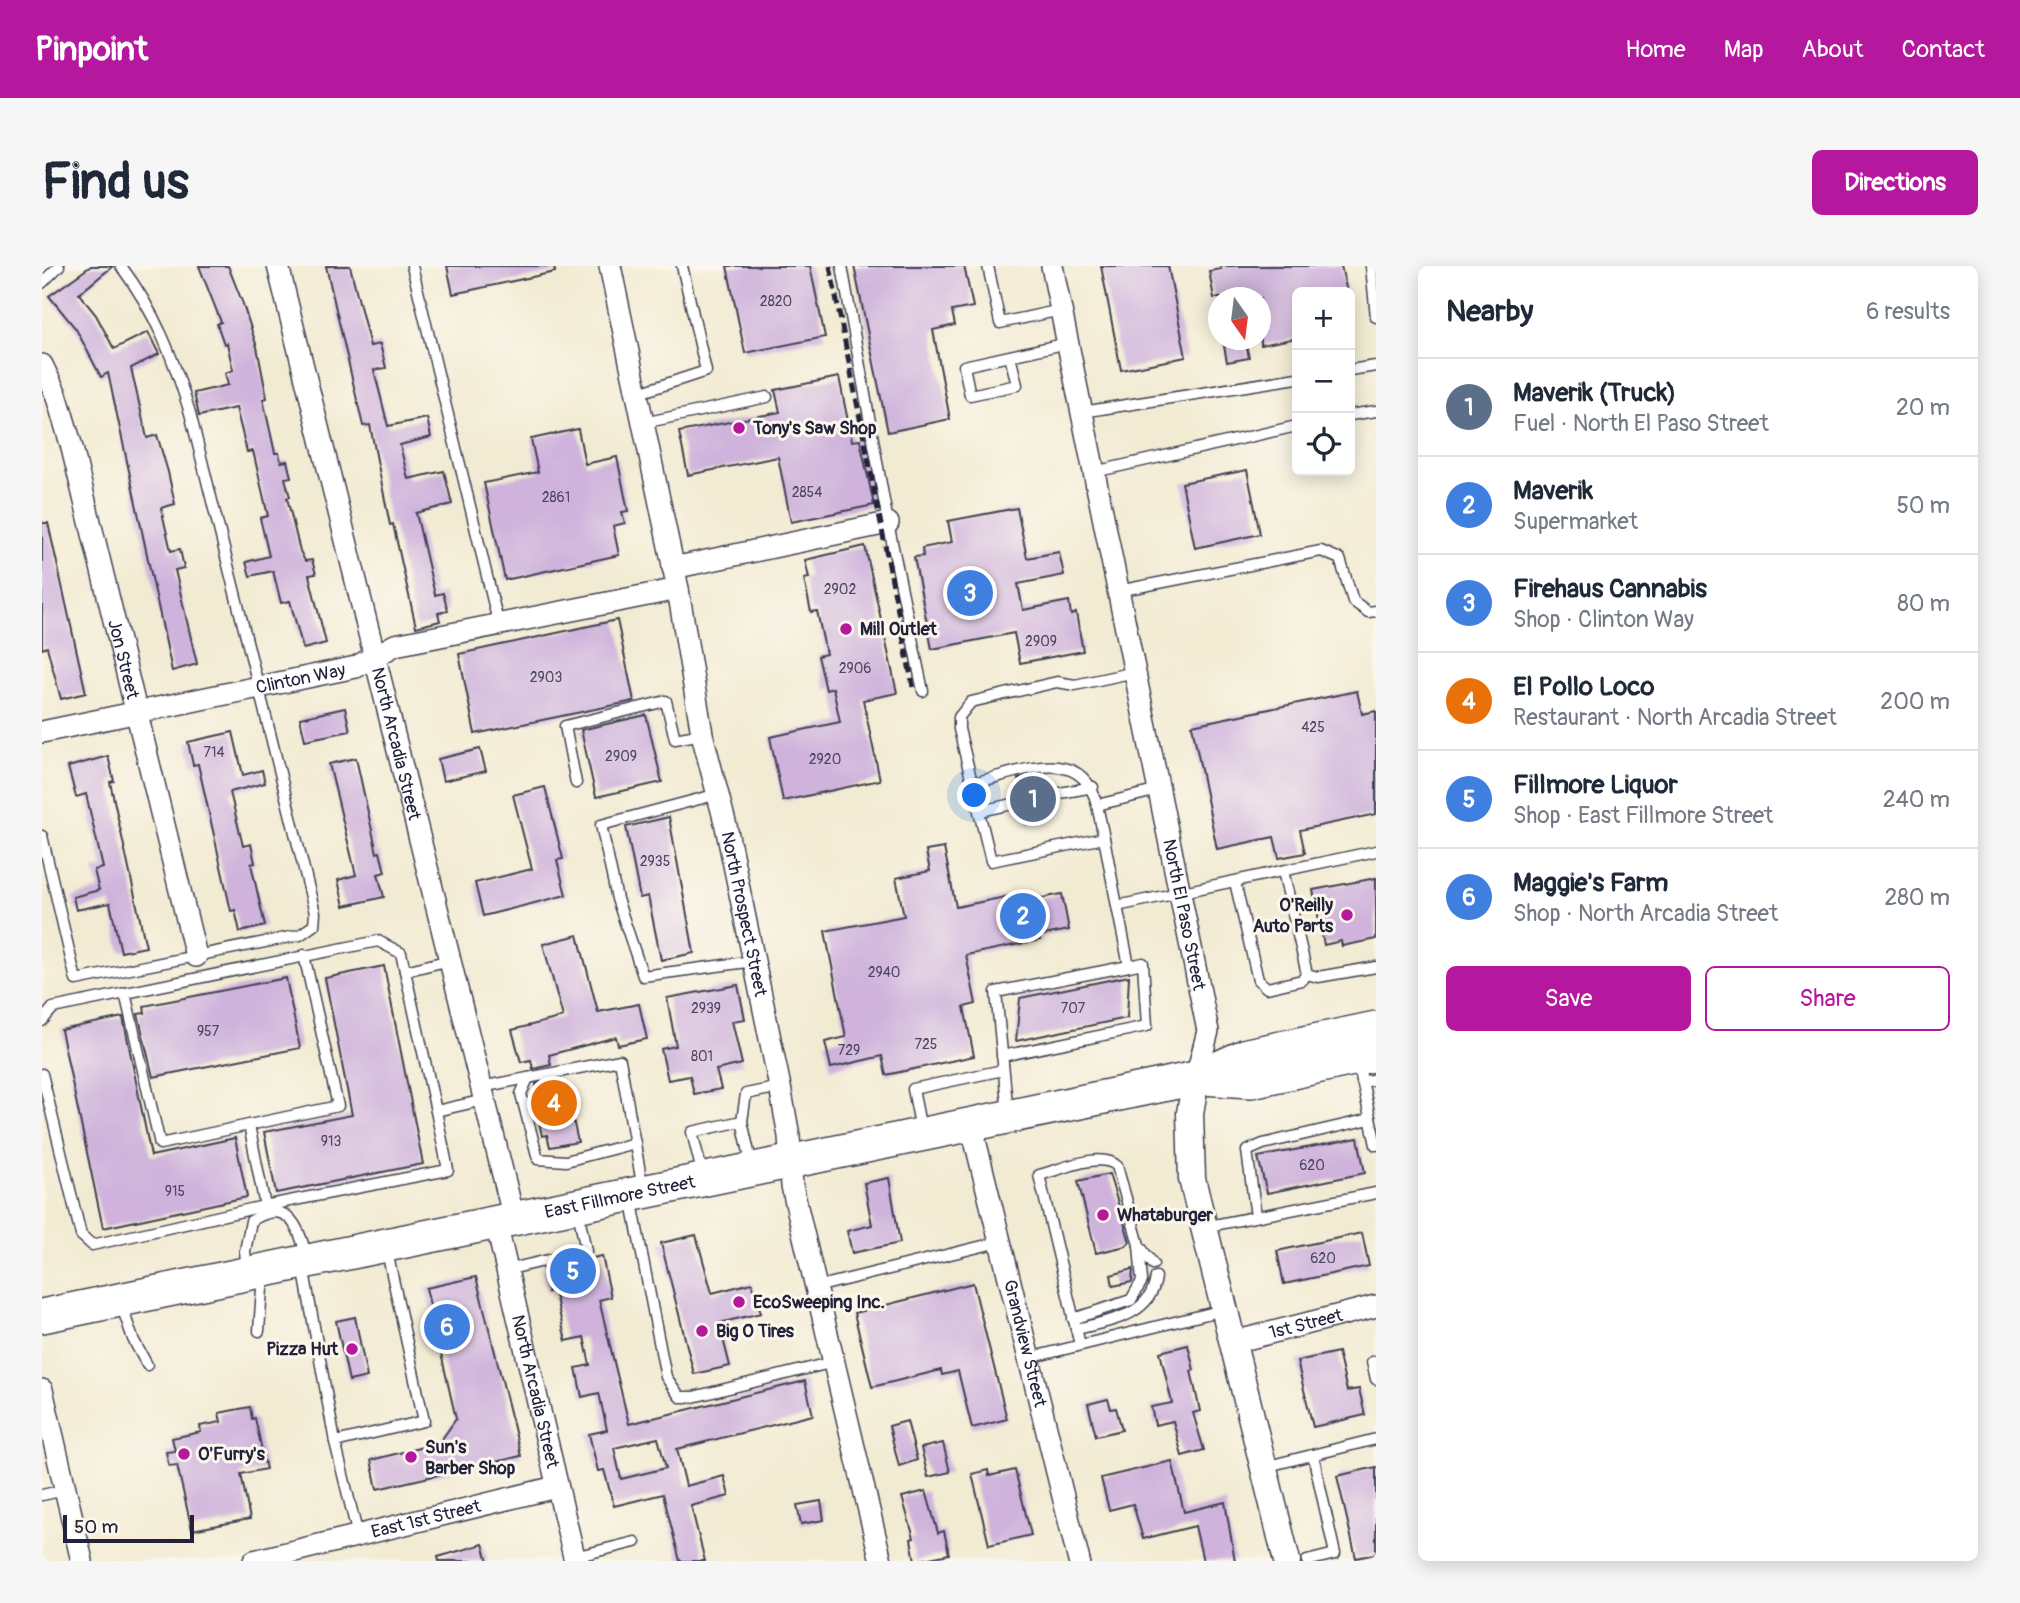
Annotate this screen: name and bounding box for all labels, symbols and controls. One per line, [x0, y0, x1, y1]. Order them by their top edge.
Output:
text: Pinpoint [35, 29, 148, 70]
text: Home [1625, 35, 1686, 64]
text: Map [1724, 35, 1764, 64]
text: About [1802, 35, 1864, 64]
text: Contact [1902, 35, 1985, 64]
button: Directions [1812, 150, 1978, 215]
text: Find us [42, 152, 189, 213]
north arrow [1208, 287, 1271, 350]
map controls [1292, 287, 1355, 476]
button: + [1292, 287, 1355, 350]
house number: 2820 [760, 293, 792, 310]
text: Nearby [1446, 293, 1533, 330]
text: 6 results [1866, 297, 1950, 326]
button: − [1292, 350, 1355, 413]
text: Maverik (Truck) [1513, 377, 1676, 409]
text: 1 [1465, 393, 1474, 422]
text: 20 m [1896, 393, 1950, 422]
text: Fuel · North El Paso Street [1513, 409, 1769, 438]
button: locate [1292, 413, 1355, 476]
place label: Tony's Saw Shop [752, 417, 877, 440]
marker: Tony's Saw Shop [731, 420, 747, 436]
text: Maverik [1513, 475, 1593, 507]
house number: 2854 [792, 484, 822, 501]
house number: 2861 [542, 489, 570, 506]
text: 2 [1463, 491, 1475, 520]
text: 50 m [1896, 491, 1950, 520]
text: Supermarket [1513, 507, 1638, 536]
pin: 3 [947, 567, 993, 619]
text: Firehaus Cannabis [1513, 573, 1707, 605]
house number: 2902 [824, 581, 856, 598]
text: 3 [1463, 589, 1475, 618]
text: 80 m [1897, 589, 1950, 618]
text: Shop · Clinton Way [1513, 605, 1694, 634]
street label: Jon Street [103, 617, 145, 702]
place label: Mill Outlet [860, 618, 938, 641]
marker: Mill Outlet [838, 621, 854, 637]
house number: 2909 [1025, 633, 1057, 650]
street label: Clinton Way [254, 658, 348, 699]
house number: 2906 [839, 660, 871, 677]
street label: North Arcadia Street [366, 665, 426, 823]
house number: 2903 [530, 669, 562, 686]
text: El Pollo Loco [1513, 671, 1654, 703]
text: 4 [1462, 687, 1476, 716]
text: 200 m [1880, 687, 1950, 716]
text: Restaurant · North Arcadia Street [1513, 703, 1837, 732]
house number: 425 [1301, 719, 1325, 736]
house number: 714 [204, 744, 225, 761]
house number: 2909 [605, 748, 637, 765]
house number: 2920 [809, 751, 841, 768]
text: Fillmore Liquor [1513, 769, 1678, 801]
pin: 1 [1010, 773, 1056, 825]
your location [957, 778, 991, 812]
text: 5 [1463, 785, 1475, 814]
text: 240 m [1883, 785, 1950, 814]
text: Shop · East Fillmore Street [1513, 801, 1773, 830]
street label: North Prospect Street [716, 829, 773, 999]
street label: North El Paso Street [1158, 837, 1211, 993]
house number: 2935 [640, 853, 670, 870]
text: Maggie's Farm [1513, 867, 1668, 899]
text: 6 [1462, 883, 1476, 912]
text: 280 m [1884, 883, 1950, 912]
pin: 2 [1000, 890, 1046, 942]
place label: O'Reilly Auto Parts [1253, 894, 1334, 938]
text: Shop · North Arcadia Street [1513, 899, 1778, 928]
marker: O'Reilly Auto Parts [1339, 907, 1355, 923]
house number: 2940 [868, 964, 900, 981]
button: Save [1446, 966, 1691, 1031]
button: Share [1705, 966, 1950, 1031]
house number: 2939 [691, 1000, 721, 1017]
house number: 707 [1061, 1000, 1086, 1017]
house number: 957 [197, 1023, 220, 1040]
house number: 725 [915, 1036, 937, 1053]
house number: 729 [838, 1042, 860, 1059]
house number: 801 [691, 1048, 713, 1065]
pin: 4 [531, 1077, 577, 1129]
house number: 913 [321, 1133, 341, 1150]
house number: 620 [1299, 1157, 1325, 1174]
street label: East Fillmore Street [543, 1170, 698, 1224]
house number: 915 [165, 1183, 185, 1200]
place label: Whataburger [1117, 1204, 1214, 1227]
marker: Whataburger [1095, 1207, 1111, 1223]
pin: 5 [550, 1245, 596, 1297]
house number: 620 [1310, 1250, 1336, 1267]
street label: Grandview Street [998, 1277, 1052, 1410]
place label: EcoSweeping Inc. [753, 1291, 885, 1314]
marker: EcoSweeping Inc. [731, 1294, 747, 1310]
pin: 6 [424, 1301, 470, 1353]
street label: 1st Street [1266, 1303, 1346, 1344]
street label: North Arcadia Street [506, 1313, 565, 1471]
place label: Big O Tires [716, 1320, 795, 1343]
marker: Big O Tires [694, 1323, 710, 1339]
place label: Pizza Hut [266, 1338, 339, 1361]
marker: Pizza Hut [344, 1341, 360, 1357]
place label: Sun's Barber Shop [425, 1436, 516, 1480]
place label: O'Furry's [198, 1443, 266, 1466]
marker: O'Furry's [176, 1446, 192, 1462]
marker: Sun's Barber Shop [403, 1449, 419, 1465]
street label: East 1st Street [369, 1494, 484, 1543]
scale bar [63, 1512, 194, 1544]
text: 50 m [74, 1515, 118, 1539]

